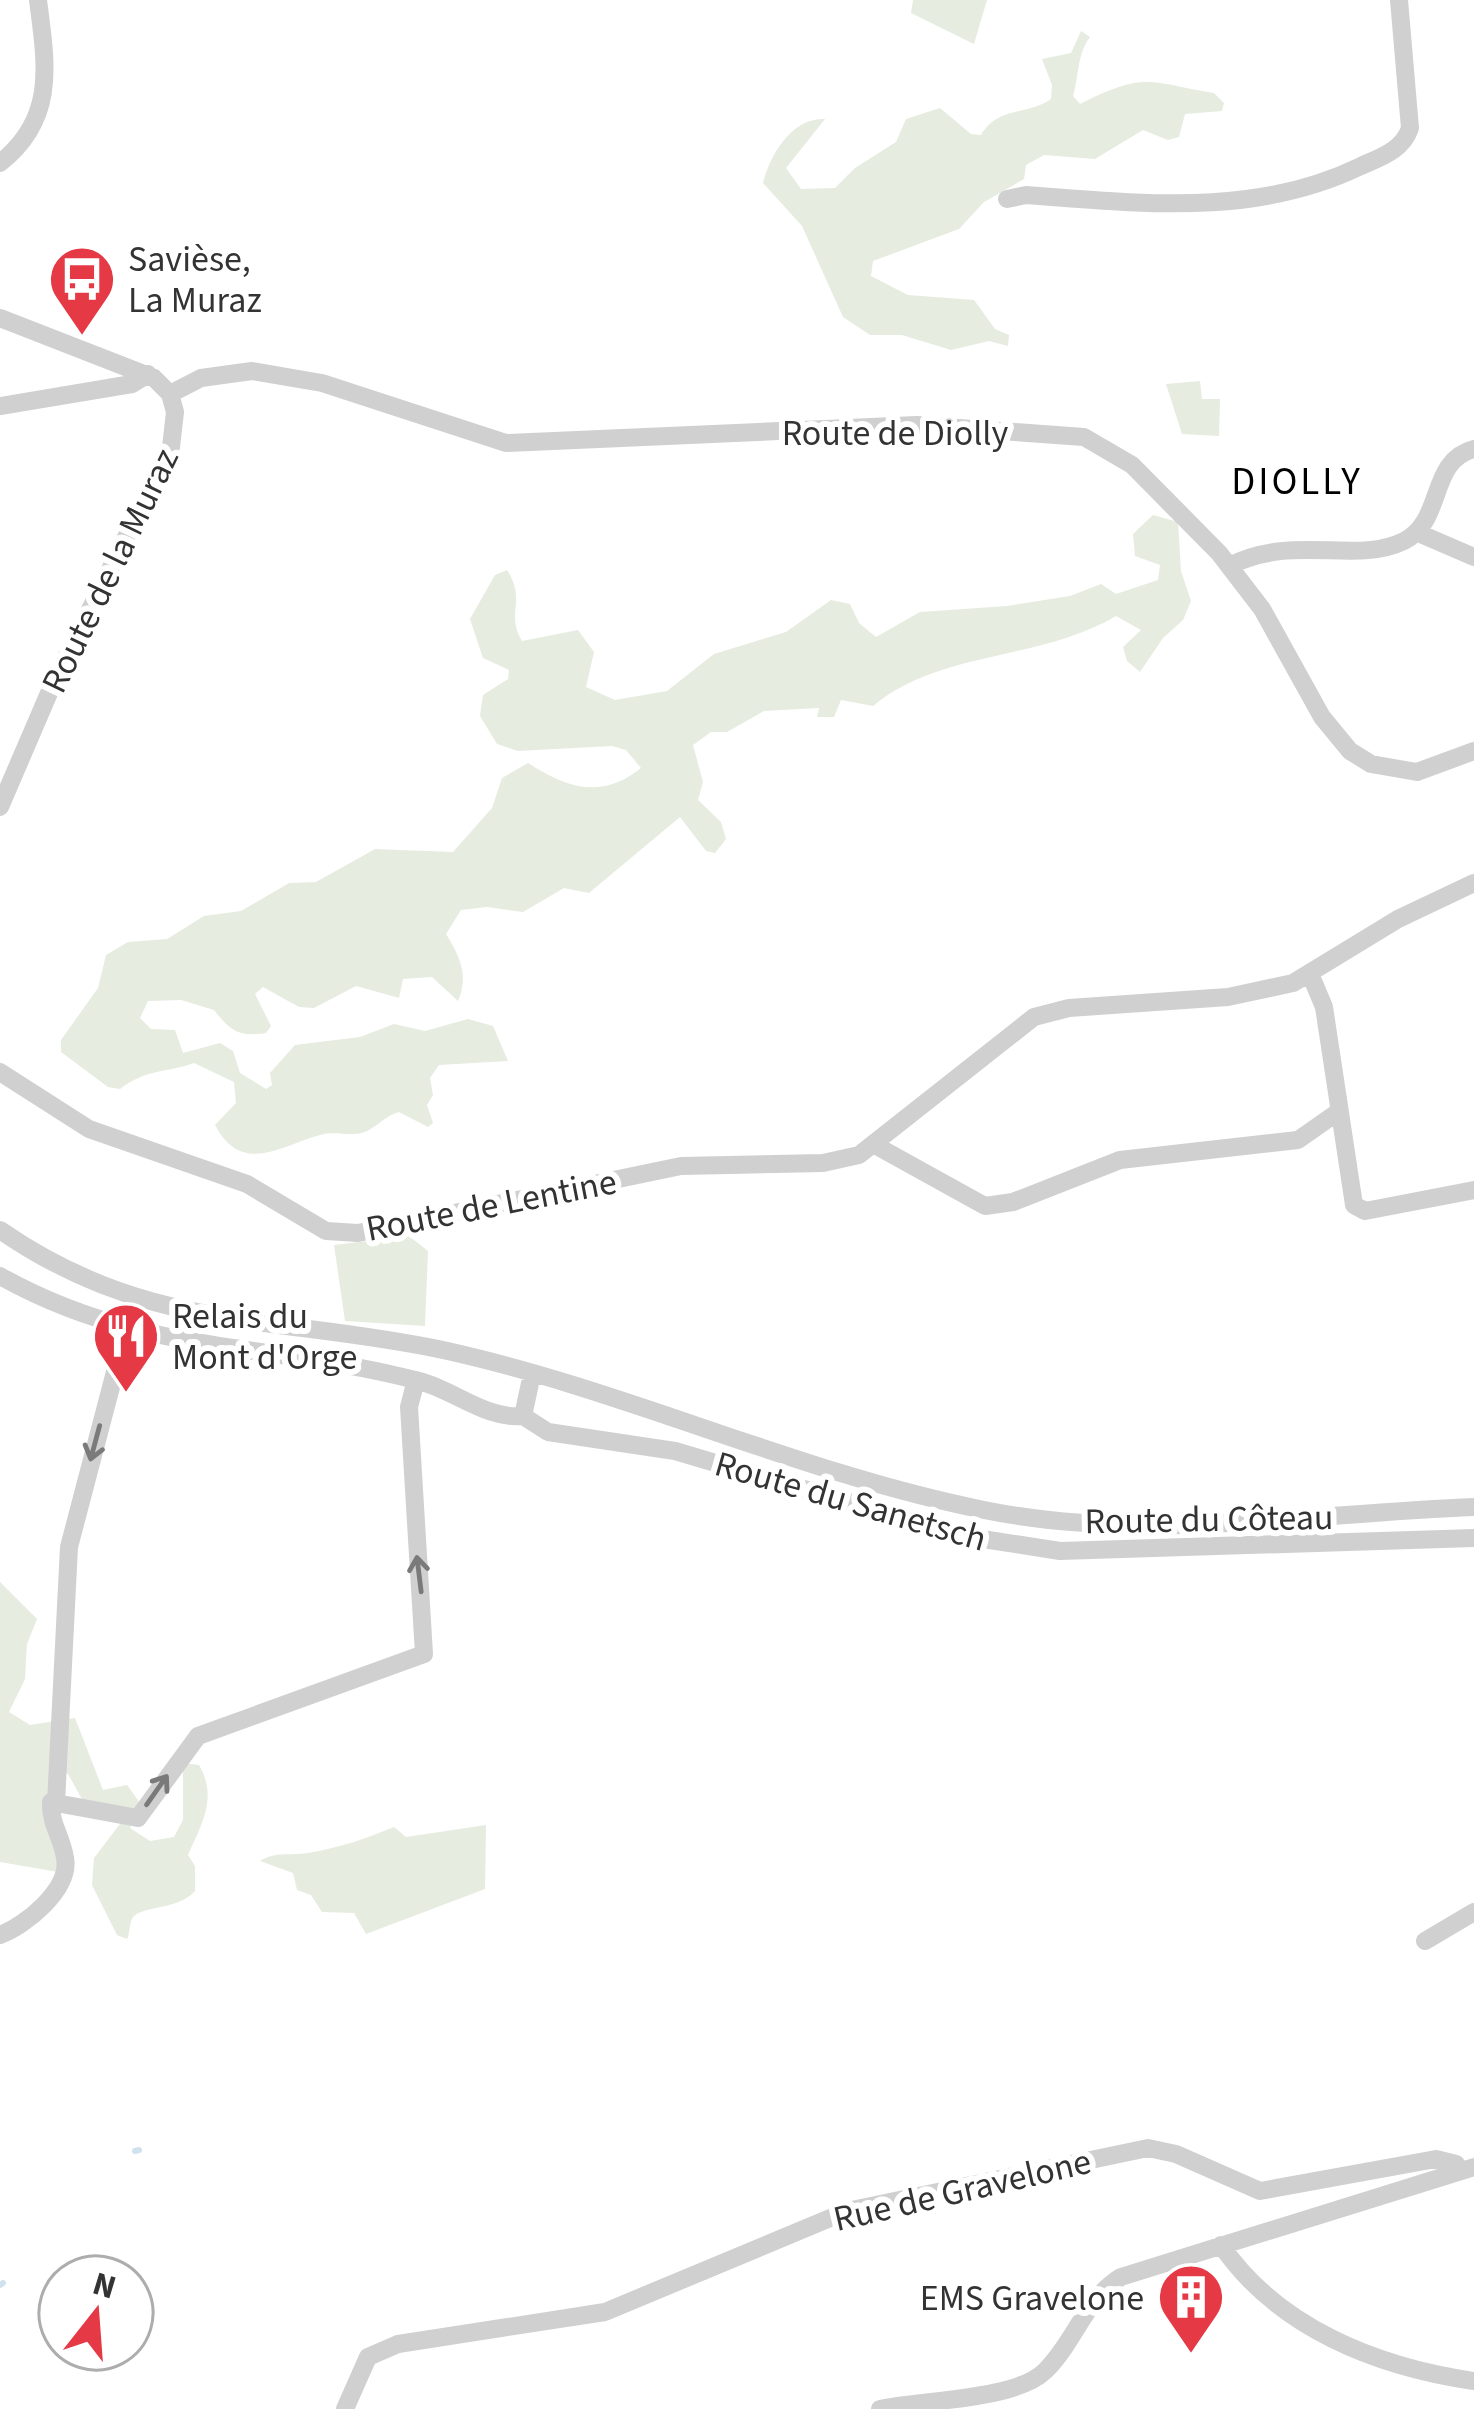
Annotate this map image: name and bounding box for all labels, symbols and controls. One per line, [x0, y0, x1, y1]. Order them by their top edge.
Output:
place label: Savièse, La Muraz [128, 234, 262, 326]
bus stop icon: Savièse, La Muraz [47, 244, 117, 338]
street label: Route de Diolly [782, 408, 1009, 459]
street label: Route de la Muraz [29, 440, 192, 702]
district label: DIOLLY [1231, 454, 1363, 510]
street label: Route de Lentine [362, 1156, 621, 1255]
place label: Relais du Mont d'Orge [172, 1291, 357, 1383]
restaurant icon: Relais du Mont d'Orge [91, 1301, 161, 1395]
one-way arrow [82, 1424, 104, 1462]
street label: Route du Sanetsch [709, 1438, 992, 1565]
street label: Route du Côteau [1084, 1492, 1334, 1547]
one-way arrow [407, 1555, 430, 1594]
one-way arrow [144, 1774, 169, 1807]
street label: Rue de Gravelone [829, 2136, 1096, 2245]
north arrow [36, 2253, 156, 2373]
text: N [87, 2260, 122, 2311]
building icon: EMS Gravelone [1156, 2262, 1226, 2356]
place label: EMS Gravelone [920, 2273, 1144, 2324]

